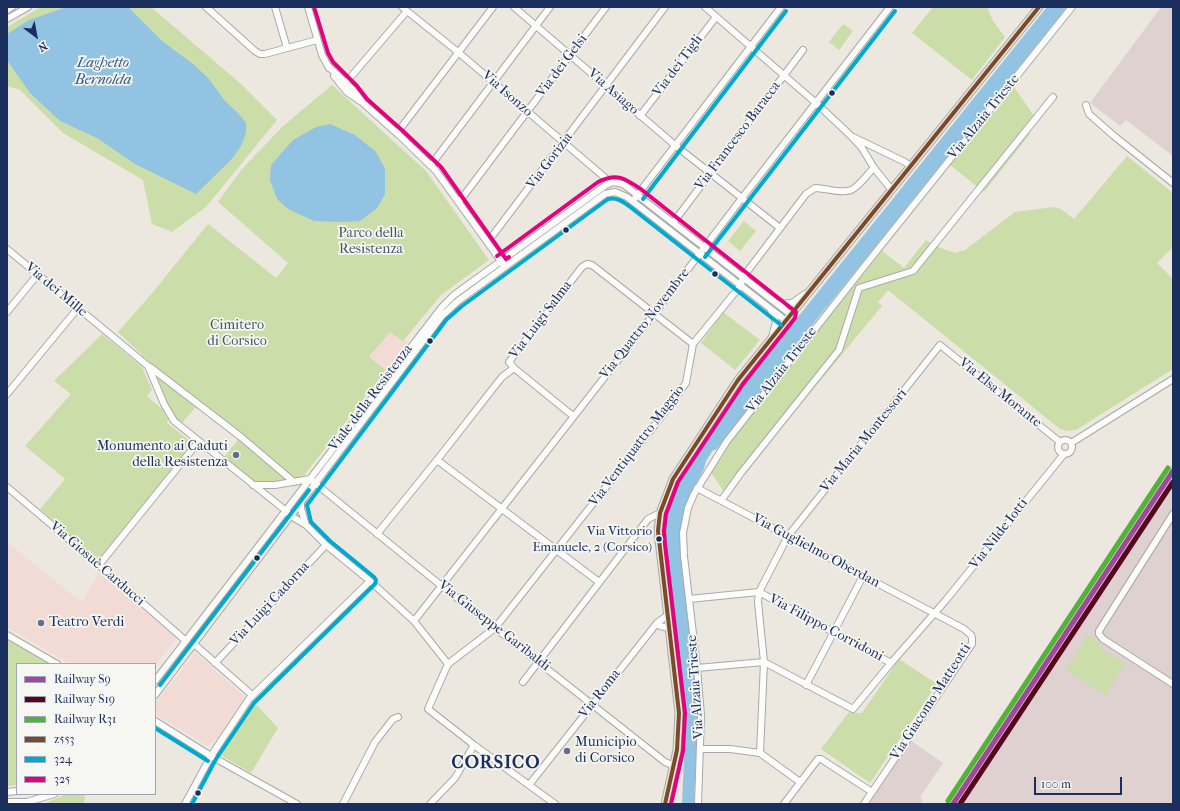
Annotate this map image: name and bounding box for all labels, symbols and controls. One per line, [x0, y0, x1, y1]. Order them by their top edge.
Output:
north arrow [16, 16, 56, 56]
street label: Via dei Gelsi [533, 31, 591, 101]
street label: Via dei Tigli [649, 32, 707, 100]
text: N [36, 39, 50, 54]
water label: Laghetto Bernolda [75, 54, 131, 89]
street label: Via Asiago [584, 65, 642, 119]
street label: Via Isonzo [478, 67, 536, 121]
street label: Via Alzaia Trieste [945, 71, 1023, 163]
street label: Via Francesco Baracca [692, 78, 784, 194]
unlabelled marker [827, 88, 837, 98]
street label: Via Gorizia [523, 129, 577, 193]
unlabelled marker [561, 225, 571, 235]
park label: Parco della Resistenza [338, 226, 404, 258]
street label: Via dei Mille [22, 259, 90, 321]
street label: Via Quattro Novembre [596, 265, 694, 383]
unlabelled marker [710, 269, 720, 279]
street label: Via Luigi Salma [506, 278, 576, 362]
park label: Cimitero di Corsico [207, 318, 267, 350]
street label: Via Alzaia Trieste [743, 324, 821, 416]
unlabelled marker [425, 336, 435, 346]
street label: Viale della Resistenza [325, 341, 417, 455]
street label: Via Elsa Morante [955, 354, 1045, 432]
street label: Via Ventiquattro Maggio [586, 382, 688, 510]
street label: Via Maria Montessori [817, 386, 911, 496]
place label: Monumento ai Caduti della Resistenza [97, 439, 228, 472]
marker: Monumento ai Caduti della Resistenza [231, 450, 241, 460]
street label: Via Nilde Iotti [966, 495, 1032, 573]
street label: Via Guglielmo Oberdan [750, 510, 882, 592]
street label: Via Giosuè Carducci [46, 518, 148, 610]
place label: Via Vittorio Emanuele, 2 (Corsico) [532, 524, 652, 555]
marker: Via Vittorio Emanuele, 2 (Corsico) [654, 534, 664, 544]
unlabelled marker [252, 553, 262, 563]
street label: Via Luigi Cadorna [227, 558, 313, 650]
street label: Via Giuseppe Garibaldi [435, 577, 553, 675]
street label: Via Filippo Corridoni [766, 591, 886, 665]
place label: Teatro Verdi [49, 615, 124, 631]
marker: Teatro Verdi [36, 618, 46, 628]
street label: Via Alzaia Trieste [684, 634, 708, 740]
street label: Via Giacomo Matteotti [887, 641, 975, 763]
legend [16, 663, 156, 795]
street label: Via Roma [576, 666, 624, 722]
text: Railway S9 [54, 672, 111, 686]
text: Railway S19 [54, 692, 115, 706]
text: Railway R31 [54, 712, 116, 726]
text: z553 [54, 732, 75, 746]
place label: Municipio di Corsico [575, 735, 637, 768]
marker: Municipio di Corsico [562, 746, 572, 756]
text: 324 [54, 752, 72, 766]
district label: CORSICO [452, 753, 540, 775]
scale bar [1036, 769, 1124, 795]
text: 325 [54, 772, 70, 786]
text: 100 m [1041, 777, 1071, 791]
unlabelled marker [193, 788, 203, 798]

